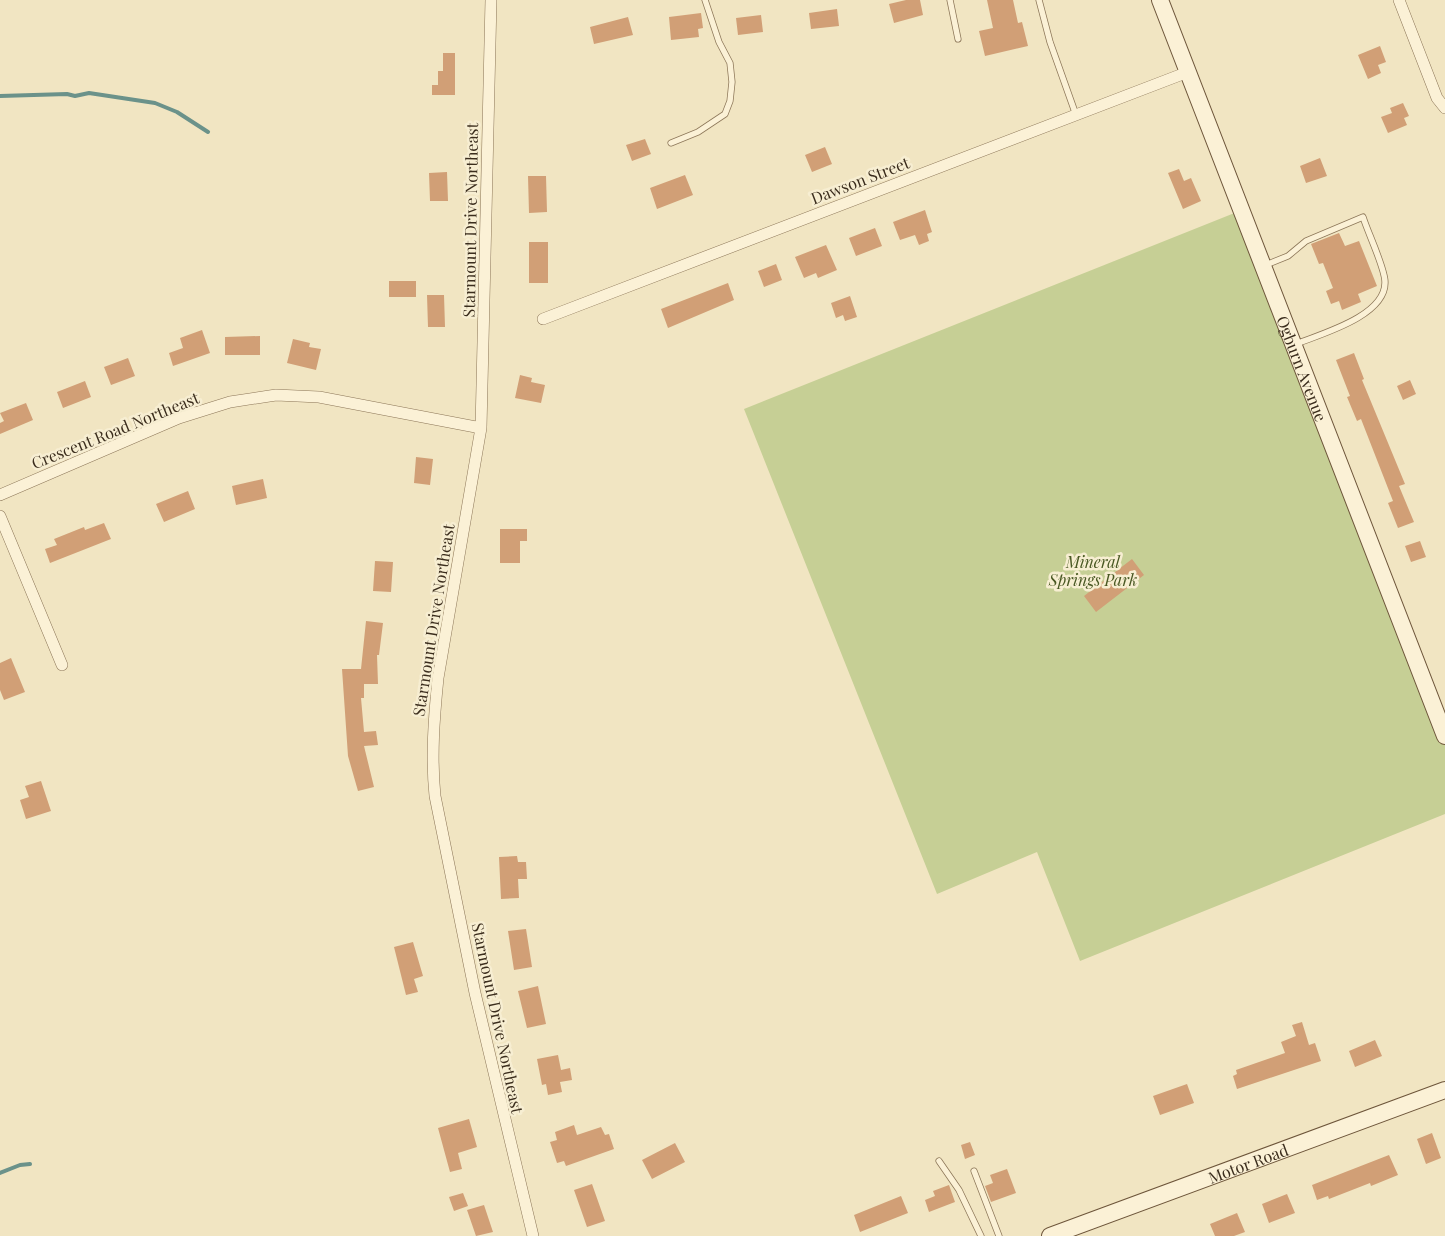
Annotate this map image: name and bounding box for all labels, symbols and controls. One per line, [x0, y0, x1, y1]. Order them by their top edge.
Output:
street label: Starmount Drive Northeast [458, 122, 482, 317]
street label: Dawson Street [808, 151, 913, 208]
street label: Ogburn Avenue [1273, 313, 1333, 424]
street label: Crescent Road Northeast [28, 387, 202, 473]
street label: Starmount Drive Northeast [407, 522, 459, 718]
park label: Mineral Springs Park [1048, 551, 1137, 590]
street label: Starmount Drive Northeast [468, 921, 529, 1116]
street label: Motor Road [1205, 1138, 1291, 1187]

